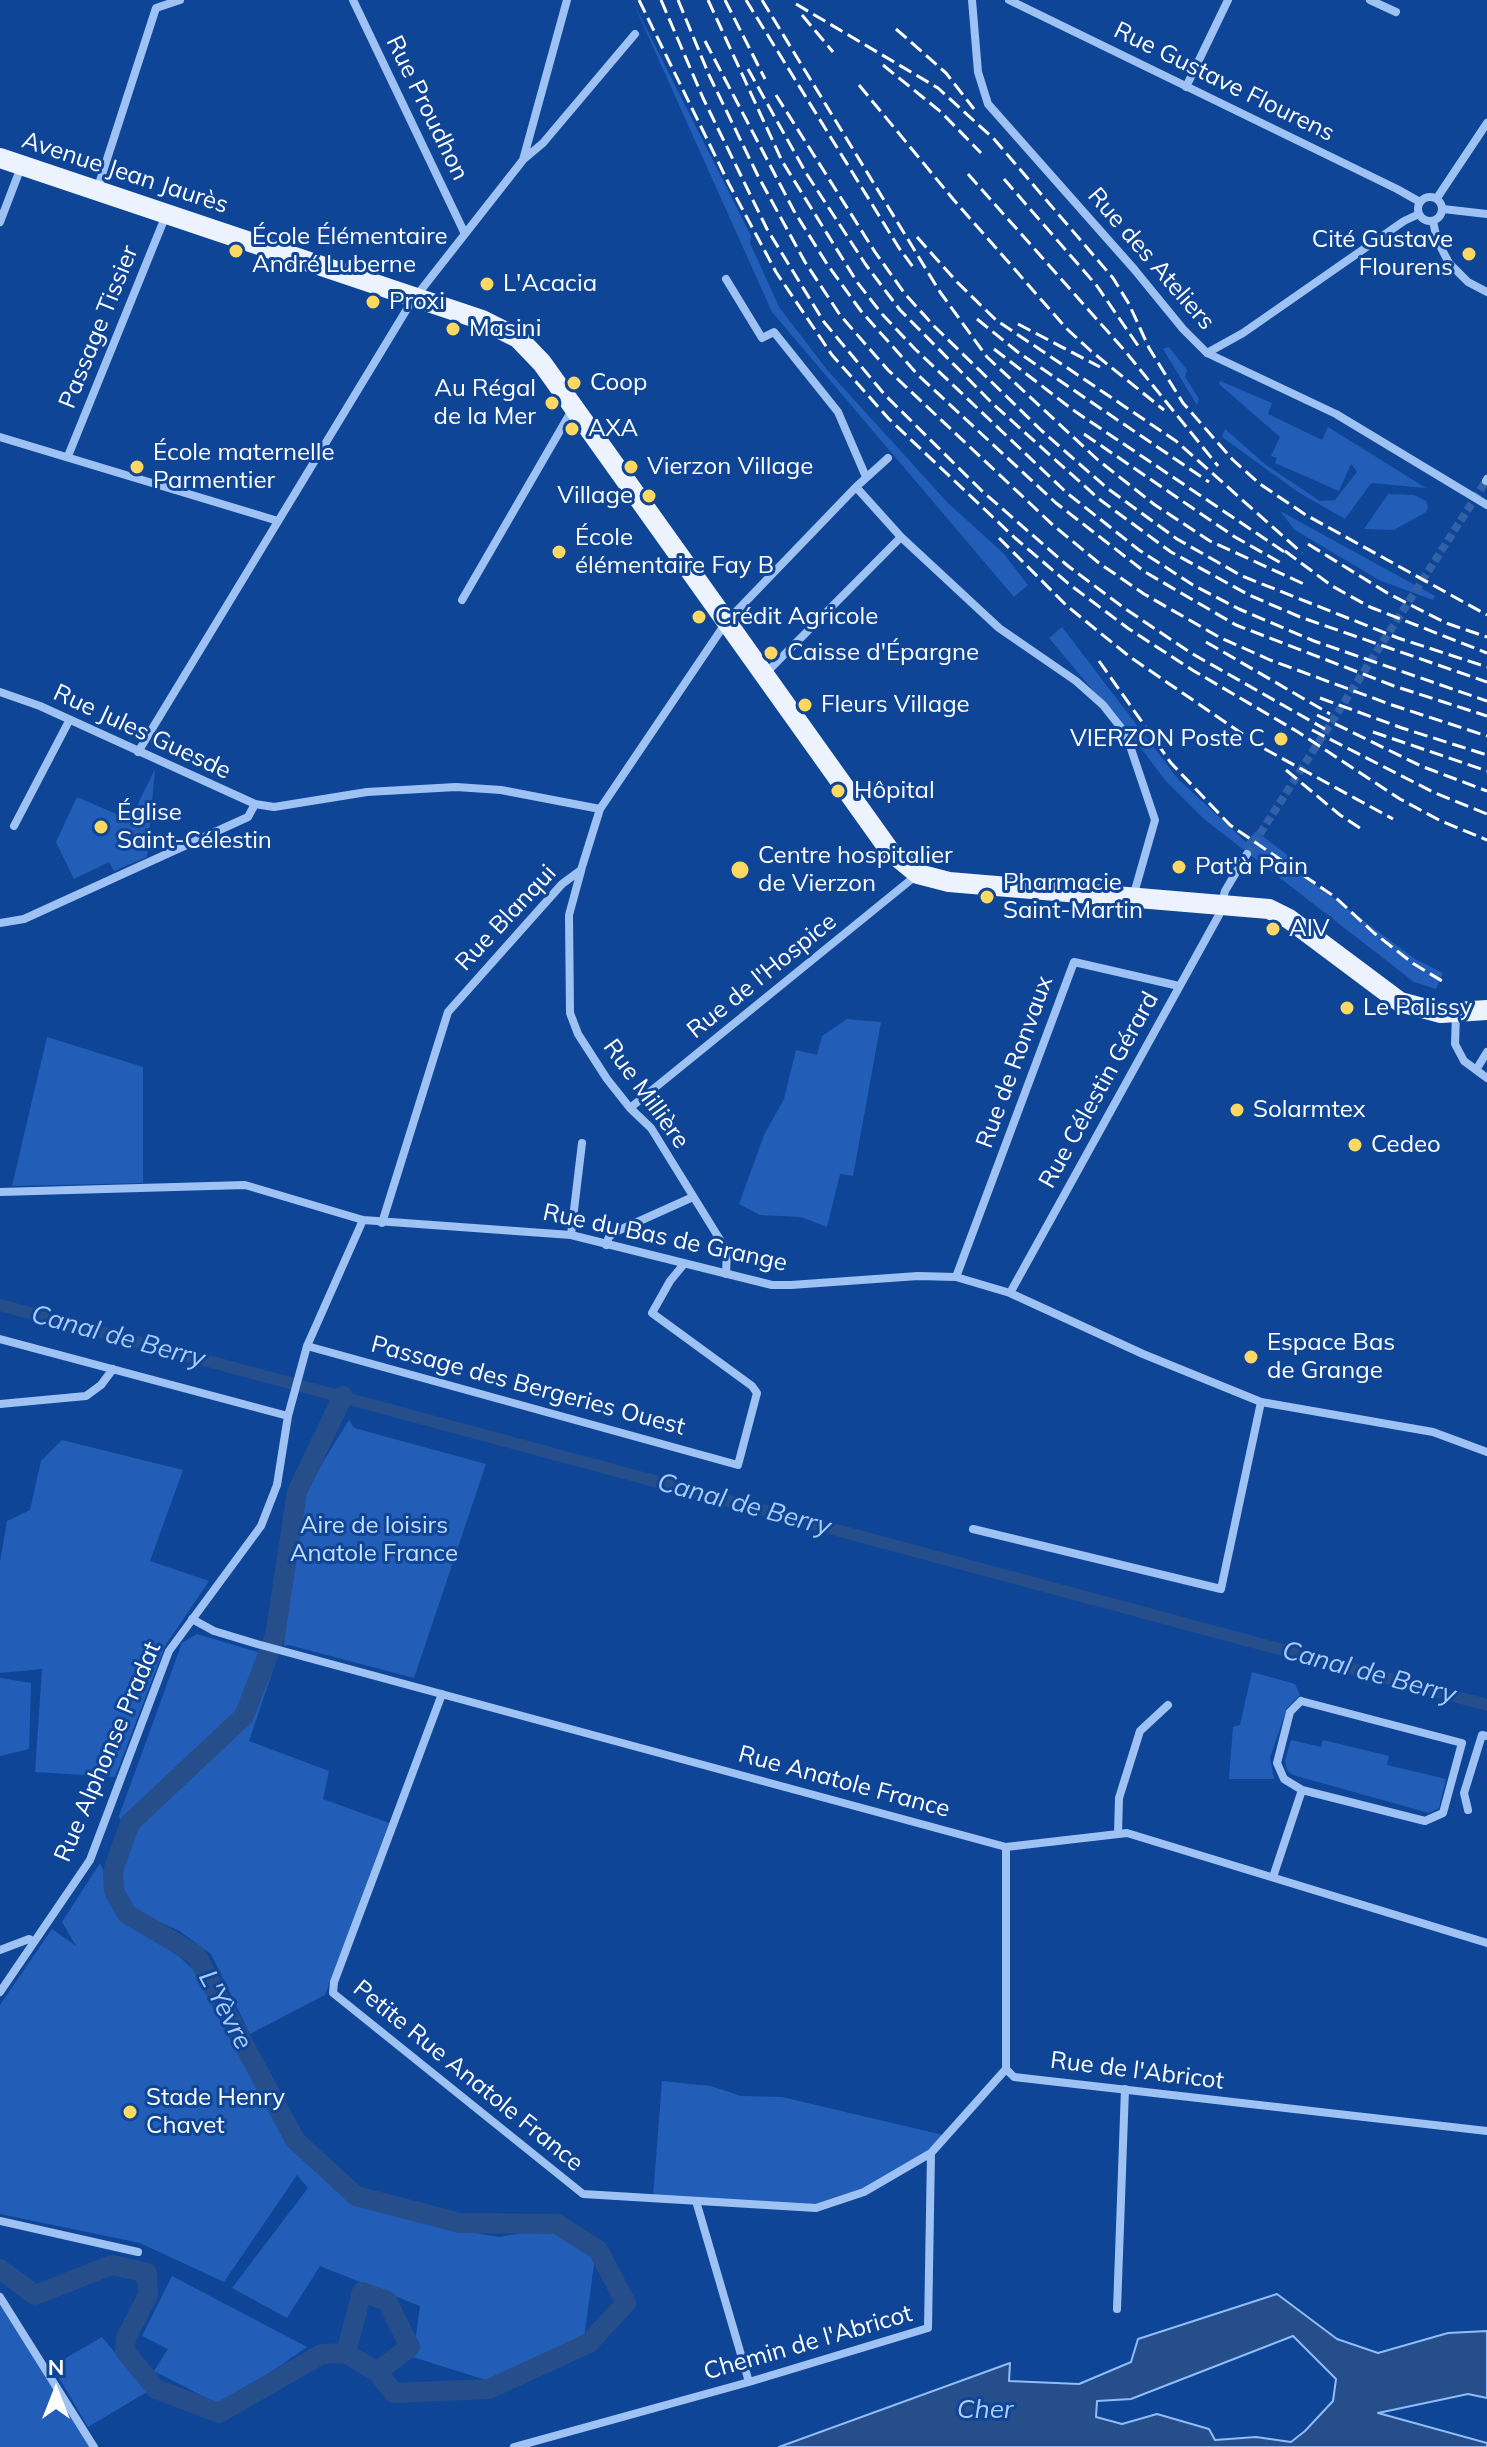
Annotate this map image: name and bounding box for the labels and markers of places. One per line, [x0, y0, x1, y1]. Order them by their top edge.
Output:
place label: École Élémentaire André Luberne [252, 223, 448, 279]
place label: Cité Gustave Flourens [1312, 226, 1453, 282]
marker: École Élémentaire André Luberne [227, 242, 245, 260]
marker: Cité Gustave Flourens [1460, 245, 1478, 263]
place label: L'Acacia [503, 270, 597, 298]
marker: L'Acacia [478, 275, 496, 293]
place label: Proxi [389, 288, 445, 316]
marker: Proxi [364, 293, 382, 311]
place label: Masini [469, 315, 541, 343]
marker: Masini [444, 320, 462, 338]
place label: Coop [590, 369, 647, 397]
marker: Coop [565, 374, 583, 392]
place label: Au Régal de la Mer [434, 375, 536, 431]
marker: Au Régal de la Mer [543, 394, 561, 412]
place label: AXA [588, 415, 638, 443]
marker: AXA [563, 420, 581, 438]
place label: École maternelle Parmentier [153, 439, 335, 495]
place label: Vierzon Village [647, 453, 813, 481]
marker: École maternelle Parmentier [128, 458, 146, 476]
marker: Vierzon Village [622, 458, 640, 476]
place label: Village [557, 482, 633, 510]
marker: Village [640, 487, 658, 505]
place label: École élémentaire Fay B [575, 524, 774, 580]
marker: École élémentaire Fay B [550, 543, 568, 561]
place label: Crédit Agricole [715, 603, 878, 631]
marker: Crédit Agricole [690, 608, 708, 626]
place label: Caisse d'Épargne [787, 639, 979, 667]
marker: Caisse d'Épargne [762, 644, 780, 662]
place label: Fleurs Village [821, 691, 970, 719]
marker: Fleurs Village [796, 696, 814, 714]
place label: VIERZON Poste C [1070, 725, 1265, 753]
marker: VIERZON Poste C [1272, 730, 1290, 748]
place label: Hôpital [854, 777, 935, 805]
marker: Hôpital [829, 782, 847, 800]
place label: Église Saint-Célestin [117, 799, 272, 855]
marker: Église Saint-Célestin [92, 818, 110, 836]
place label: Centre hospitalier de Vierzon [758, 842, 953, 898]
place label: Pat'à Pain [1195, 853, 1308, 881]
marker: Pat'à Pain [1170, 858, 1188, 876]
marker: Centre hospitalier de Vierzon [729, 859, 751, 881]
place label: Pharmacie Saint-Martin [1003, 869, 1143, 925]
marker: Pharmacie Saint-Martin [978, 888, 996, 906]
place label: AIV [1289, 915, 1330, 943]
marker: AIV [1264, 920, 1282, 938]
place label: Le Palissy [1363, 994, 1472, 1022]
marker: Le Palissy [1338, 999, 1356, 1017]
place label: Solarmtex [1253, 1096, 1366, 1124]
marker: Solarmtex [1228, 1101, 1246, 1119]
place label: Cedeo [1371, 1131, 1441, 1159]
marker: Cedeo [1346, 1136, 1364, 1154]
place label: Espace Bas de Grange [1267, 1329, 1395, 1385]
marker: Espace Bas de Grange [1242, 1348, 1260, 1366]
place label: Stade Henry Chavet [146, 2084, 285, 2140]
marker: Stade Henry Chavet [121, 2103, 139, 2121]

